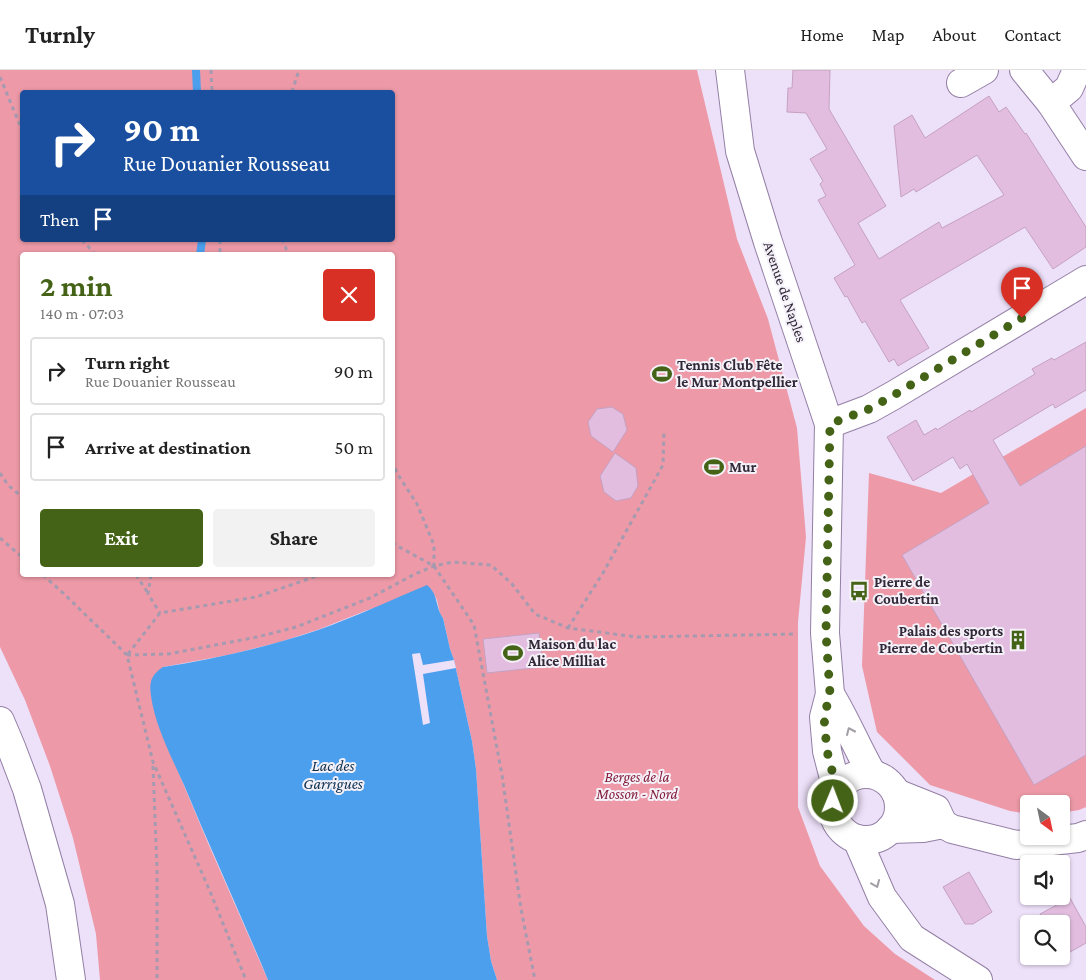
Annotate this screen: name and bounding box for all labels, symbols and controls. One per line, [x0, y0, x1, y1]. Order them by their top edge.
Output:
text: Turnly [25, 21, 95, 48]
text: Home [801, 25, 844, 45]
text: Map [872, 25, 904, 45]
text: About [932, 25, 976, 45]
text: Contact [1004, 25, 1061, 45]
icon: right [40, 110, 105, 175]
text: 90 m [123, 110, 200, 149]
text: Rue Douanier Rousseau [123, 151, 330, 176]
icon: arrive [89, 205, 117, 233]
text: Then [40, 209, 79, 230]
street label: Avenue de Naples [759, 240, 810, 345]
pin [1001, 267, 1043, 318]
text: 2 min [40, 269, 112, 302]
button: close [323, 269, 375, 321]
icon: arrive [1008, 274, 1036, 302]
text: 140 m · 07:03 [40, 305, 124, 322]
text: Turn right [85, 352, 170, 373]
icon: right [42, 357, 70, 385]
place label: Tennis Club Fête le Mur Montpellier [677, 357, 798, 390]
text: 90 m [334, 361, 373, 382]
sports icon: Tennis Club Fête le Mur Montpellier [651, 363, 673, 385]
text: Rue Douanier Rousseau [85, 373, 236, 390]
icon: arrive [42, 433, 70, 461]
text: Arrive at destination [85, 437, 251, 458]
text: 50 m [334, 437, 373, 458]
sports icon: Mur [703, 456, 725, 478]
place label: Mur [729, 459, 757, 475]
button: Exit [40, 509, 203, 567]
button: Share [213, 509, 375, 567]
place label: Pierre de Coubertin [874, 574, 939, 607]
bus stop icon: Pierre de Coubertin [848, 580, 870, 602]
place label: Palais des sports Pierre de Coubertin [879, 623, 1003, 656]
building icon: Palais des sports Pierre de Coubertin [1007, 629, 1029, 651]
place label: Maison du lac Alice Milliat [527, 636, 616, 669]
sports icon: Maison du lac Alice Milliat [502, 642, 524, 664]
one-way arrow [845, 727, 856, 736]
water label: Lac des Garrigues [303, 757, 363, 793]
park label: Berges de la Mosson - Nord [595, 769, 679, 802]
position arrow [806, 774, 858, 826]
north arrow [1020, 795, 1070, 845]
map controls [1020, 795, 1070, 965]
button: sound [1020, 855, 1070, 905]
one-way arrow [869, 879, 880, 888]
button: search [1020, 915, 1070, 965]

